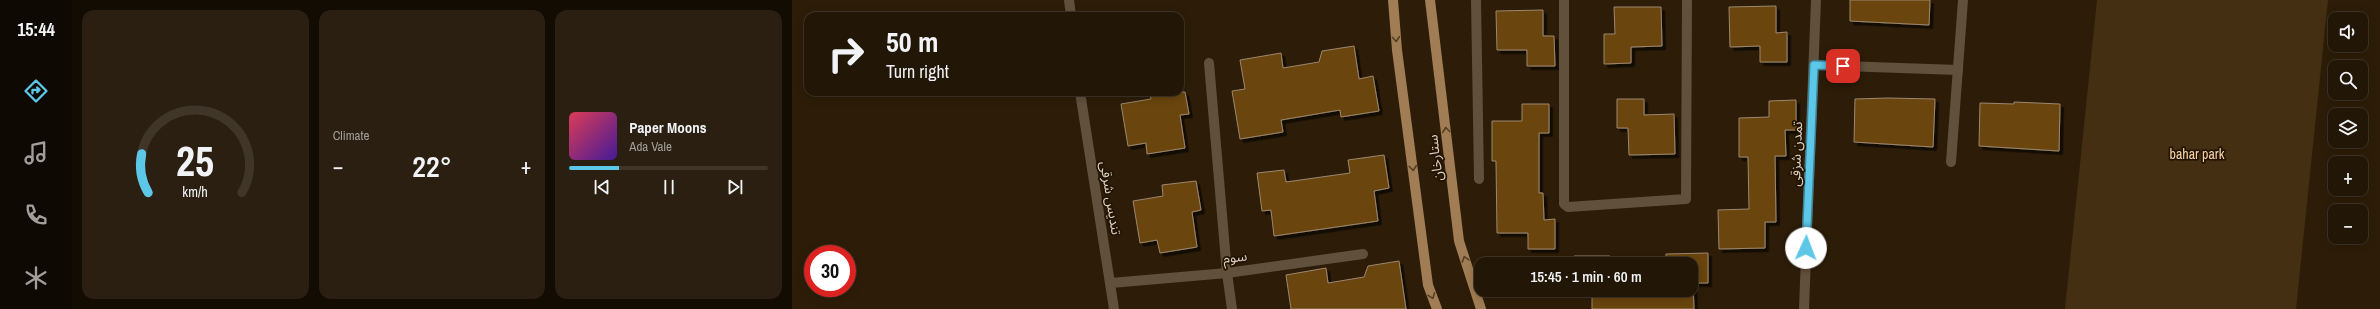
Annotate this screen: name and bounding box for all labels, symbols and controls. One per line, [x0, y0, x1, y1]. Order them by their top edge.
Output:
map controls [2328, 12, 2368, 244]
button: sound [2328, 12, 2368, 52]
text: 15:44 [17, 17, 55, 42]
text: 50 m [886, 23, 938, 61]
icon: right [820, 28, 872, 80]
one-way arrow [1392, 36, 1401, 42]
pin [1826, 49, 1860, 83]
icon: arrive [1832, 55, 1854, 77]
text: Turn right [886, 59, 949, 84]
button: search [2328, 60, 2368, 100]
icon: directions [22, 77, 50, 105]
button: layers [2328, 108, 2368, 148]
text: Paper Moons [629, 117, 707, 138]
street label: تمدن شزقی [1786, 121, 1806, 187]
text: Climate [333, 127, 369, 144]
one-way arrow [1441, 127, 1450, 133]
text: 25 [176, 132, 214, 188]
street label: ستارخان [1423, 134, 1447, 182]
text: Ada Vale [629, 138, 672, 155]
icon: music [22, 139, 50, 167]
park label: bahar park [2170, 145, 2225, 163]
text: 22° [412, 146, 452, 186]
text: − [333, 151, 343, 181]
text: + [521, 151, 531, 181]
button: + [2328, 156, 2368, 196]
street label: تندیس شرقی [1096, 160, 1126, 236]
one-way arrow [1408, 165, 1417, 171]
icon: previous [591, 176, 613, 198]
icon: pause [658, 176, 680, 198]
icon: next [724, 176, 746, 198]
text: km/h [183, 181, 208, 200]
icon: phone [22, 201, 50, 229]
button: − [2328, 204, 2368, 244]
position arrow [1785, 227, 1827, 269]
speed limit sign: 30 [804, 245, 856, 297]
street label: سوم [1222, 247, 1248, 269]
one-way arrow [1461, 255, 1470, 262]
icon: climate [22, 264, 50, 292]
text: 15:45 · 1 min · 60 m [1530, 266, 1642, 287]
one-way arrow [1428, 292, 1436, 299]

